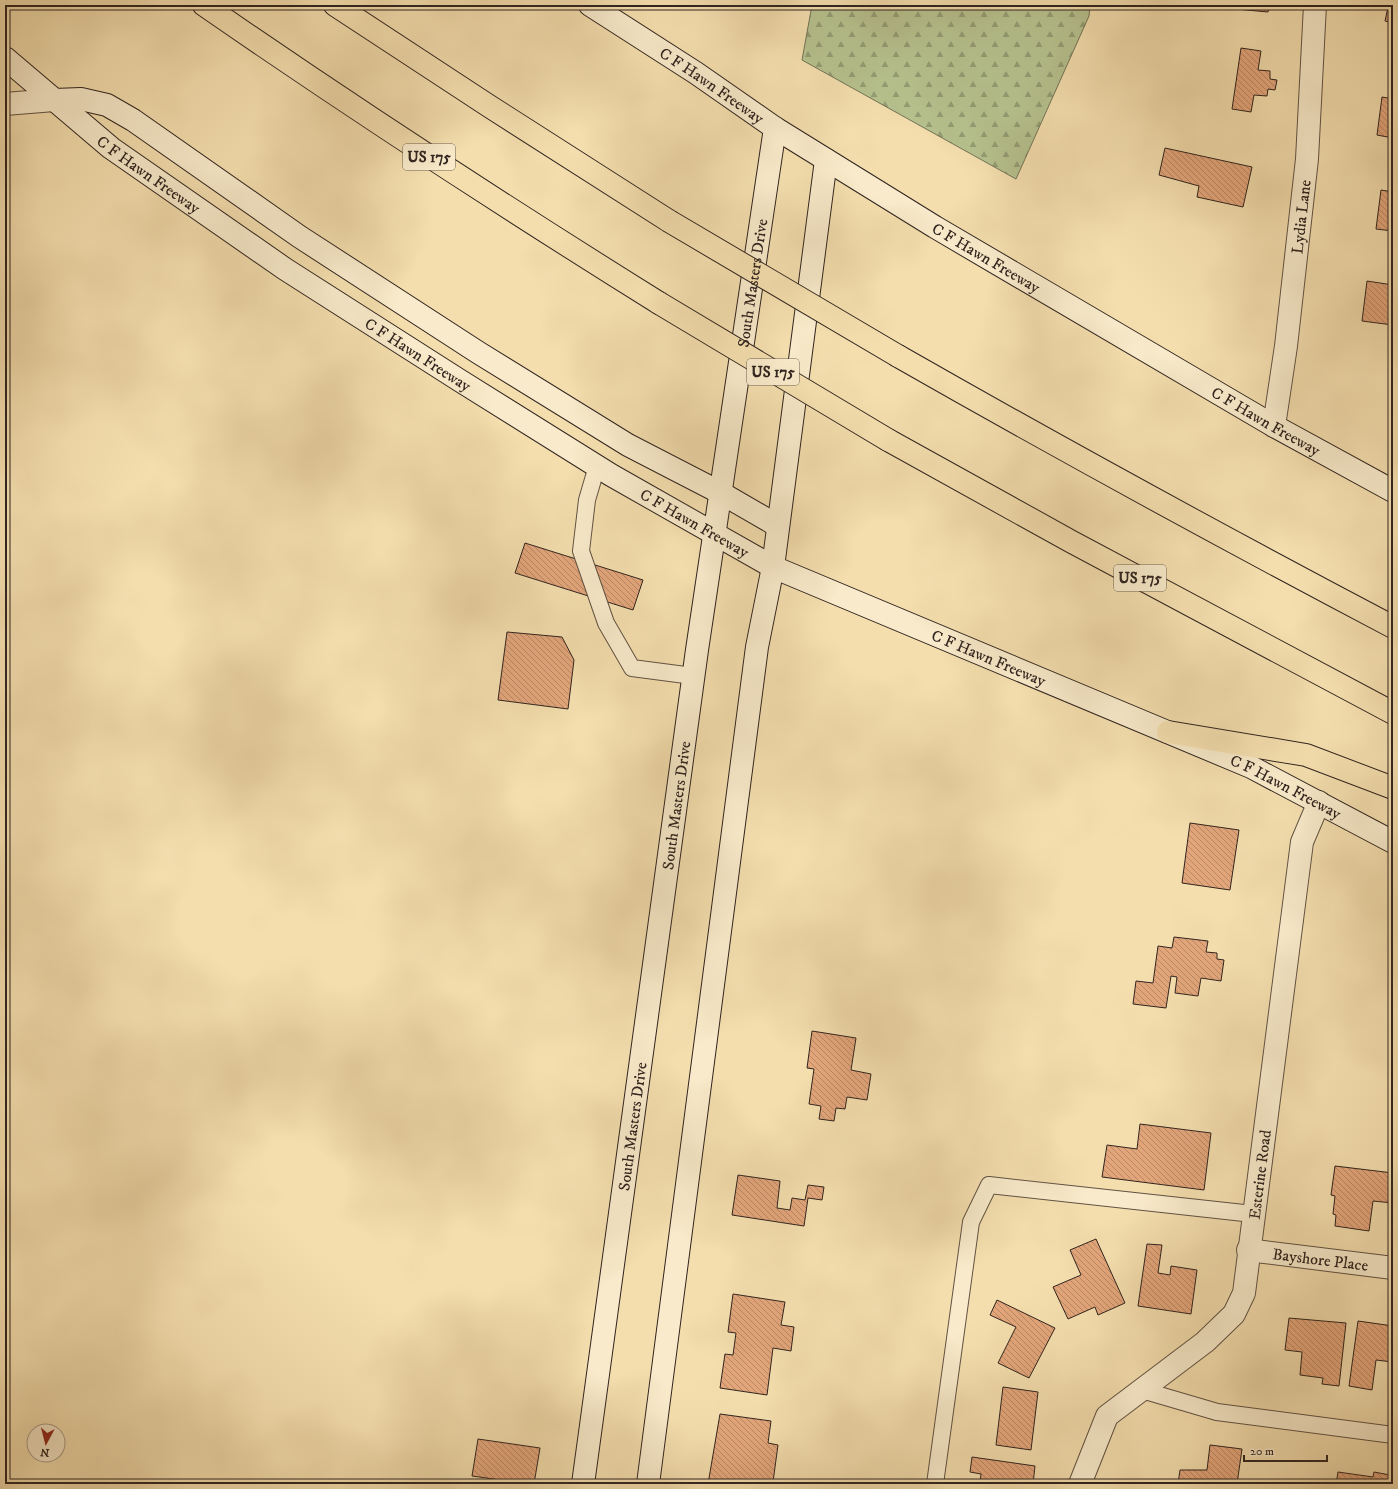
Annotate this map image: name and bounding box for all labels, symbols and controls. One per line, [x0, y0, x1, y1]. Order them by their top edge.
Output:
street label: C F Hawn Freeway [655, 43, 768, 129]
street label: C F Hawn Freeway [92, 131, 204, 218]
road number: US 175 [403, 144, 455, 170]
street label: Lydia Lane [1287, 178, 1316, 255]
street label: South Masters Drive [733, 217, 772, 349]
street label: C F Hawn Freeway [928, 218, 1044, 298]
street label: C F Hawn Freeway [361, 314, 475, 396]
road number: US 175 [747, 359, 799, 385]
street label: C F Hawn Freeway [1208, 383, 1324, 461]
street label: C F Hawn Freeway [636, 485, 753, 563]
road number: US 175 [1114, 565, 1166, 591]
street label: C F Hawn Freeway [928, 625, 1049, 691]
street label: South Masters Drive [658, 739, 696, 871]
street label: C F Hawn Freeway [1227, 751, 1345, 824]
street label: South Masters Drive [614, 1060, 652, 1192]
street label: Esterine Road [1245, 1129, 1276, 1221]
street label: Bayshore Place [1271, 1244, 1370, 1276]
north arrow [26, 1423, 66, 1463]
scale bar [1244, 1437, 1327, 1463]
text: N [40, 1444, 50, 1459]
text: 20 m [1250, 1444, 1274, 1459]

